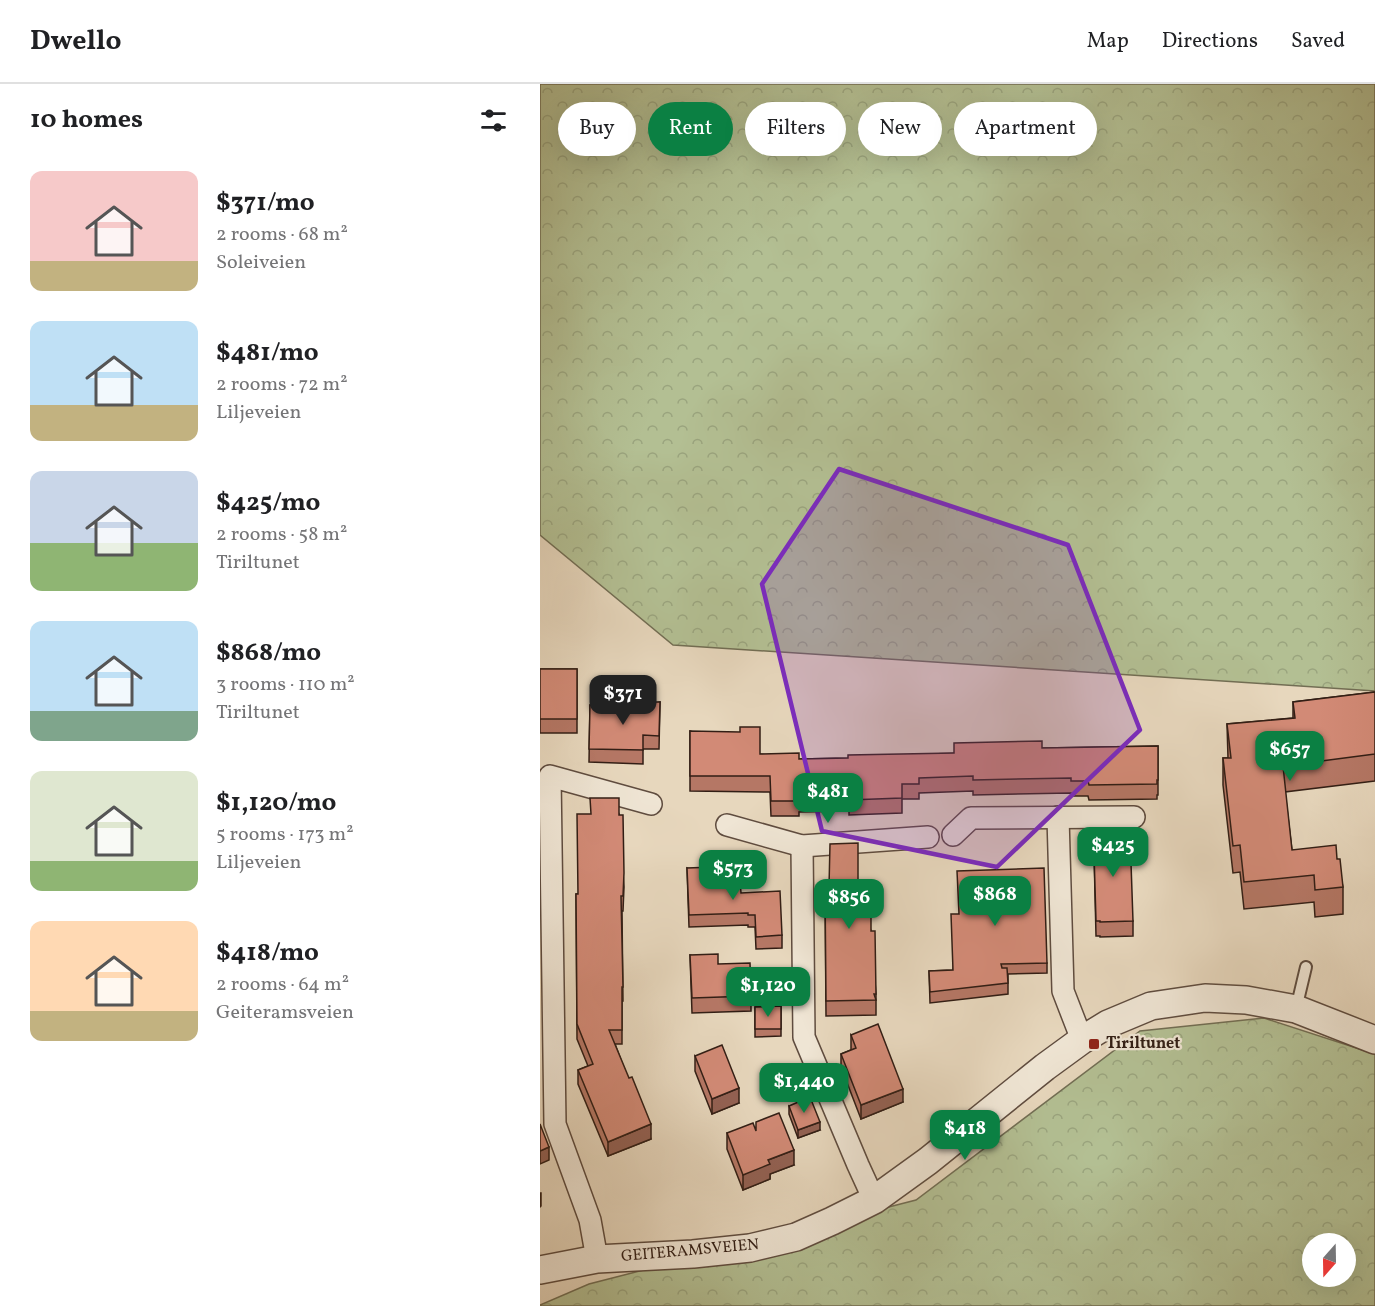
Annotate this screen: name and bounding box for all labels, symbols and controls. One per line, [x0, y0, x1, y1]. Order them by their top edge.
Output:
text: Dwello [30, 22, 122, 61]
text: Map [1087, 27, 1129, 56]
text: Directions [1162, 27, 1258, 56]
text: Saved [1291, 27, 1345, 56]
text: 10 homes [30, 102, 143, 138]
chip: Buy [558, 102, 636, 156]
chip: Rent [648, 102, 733, 156]
chip: Filters [745, 102, 846, 156]
chip: New [858, 102, 942, 156]
chip: Apartment [954, 102, 1097, 156]
icon: filters [477, 104, 510, 137]
text: $371/mo [216, 185, 315, 221]
icon: home [78, 195, 150, 267]
text: 2 rooms · 68 m² [216, 221, 348, 249]
text: Soleiveien [216, 249, 306, 277]
text: $481/mo [216, 335, 319, 371]
icon: home [78, 345, 150, 417]
text: 2 rooms · 72 m² [216, 371, 348, 399]
text: Liljeveien [216, 399, 301, 427]
text: $425/mo [216, 485, 320, 521]
icon: home [78, 495, 150, 567]
text: 2 rooms · 58 m² [216, 521, 347, 549]
text: Tiriltunet [216, 549, 300, 577]
text: $868/mo [216, 635, 321, 671]
icon: home [78, 645, 150, 717]
text: 3 rooms · 110 m² [216, 671, 355, 699]
pin: $371 [587, 675, 659, 726]
text: $371 [604, 680, 642, 708]
text: Tiriltunet [216, 699, 300, 727]
pin: $657 [1254, 731, 1326, 782]
text: $657 [1269, 736, 1311, 764]
pin: $481 [792, 773, 864, 824]
text: $481 [807, 778, 849, 806]
text: $1,120/mo [216, 785, 336, 821]
icon: home [78, 795, 150, 867]
text: 5 rooms · 173 m² [216, 821, 354, 849]
pin: $425 [1077, 827, 1149, 878]
text: $425 [1091, 832, 1135, 860]
text: Liljeveien [216, 849, 301, 877]
pin: $573 [697, 850, 769, 901]
text: $573 [713, 855, 753, 883]
pin: $868 [959, 876, 1031, 927]
pin: $856 [813, 879, 885, 930]
text: $868 [973, 881, 1017, 909]
text: $856 [828, 884, 870, 912]
text: $418/mo [216, 935, 319, 971]
icon: home [78, 945, 150, 1017]
pin: $1,120 [719, 967, 817, 1018]
text: 2 rooms · 64 m² [216, 971, 349, 999]
text: $1,120 [740, 972, 796, 1000]
text: Geiteramsveien [216, 999, 354, 1027]
place label: Tiriltunet [1106, 1033, 1180, 1055]
marker: Tiriltunet [1087, 1037, 1101, 1051]
pin: $1,440 [755, 1063, 853, 1114]
text: $1,440 [773, 1068, 835, 1096]
pin: $418 [929, 1110, 1001, 1161]
text: $418 [944, 1115, 986, 1143]
north arrow [1302, 1233, 1356, 1287]
map controls [1302, 1233, 1356, 1287]
street label: GEITERAMSVEIEN [620, 1234, 760, 1268]

